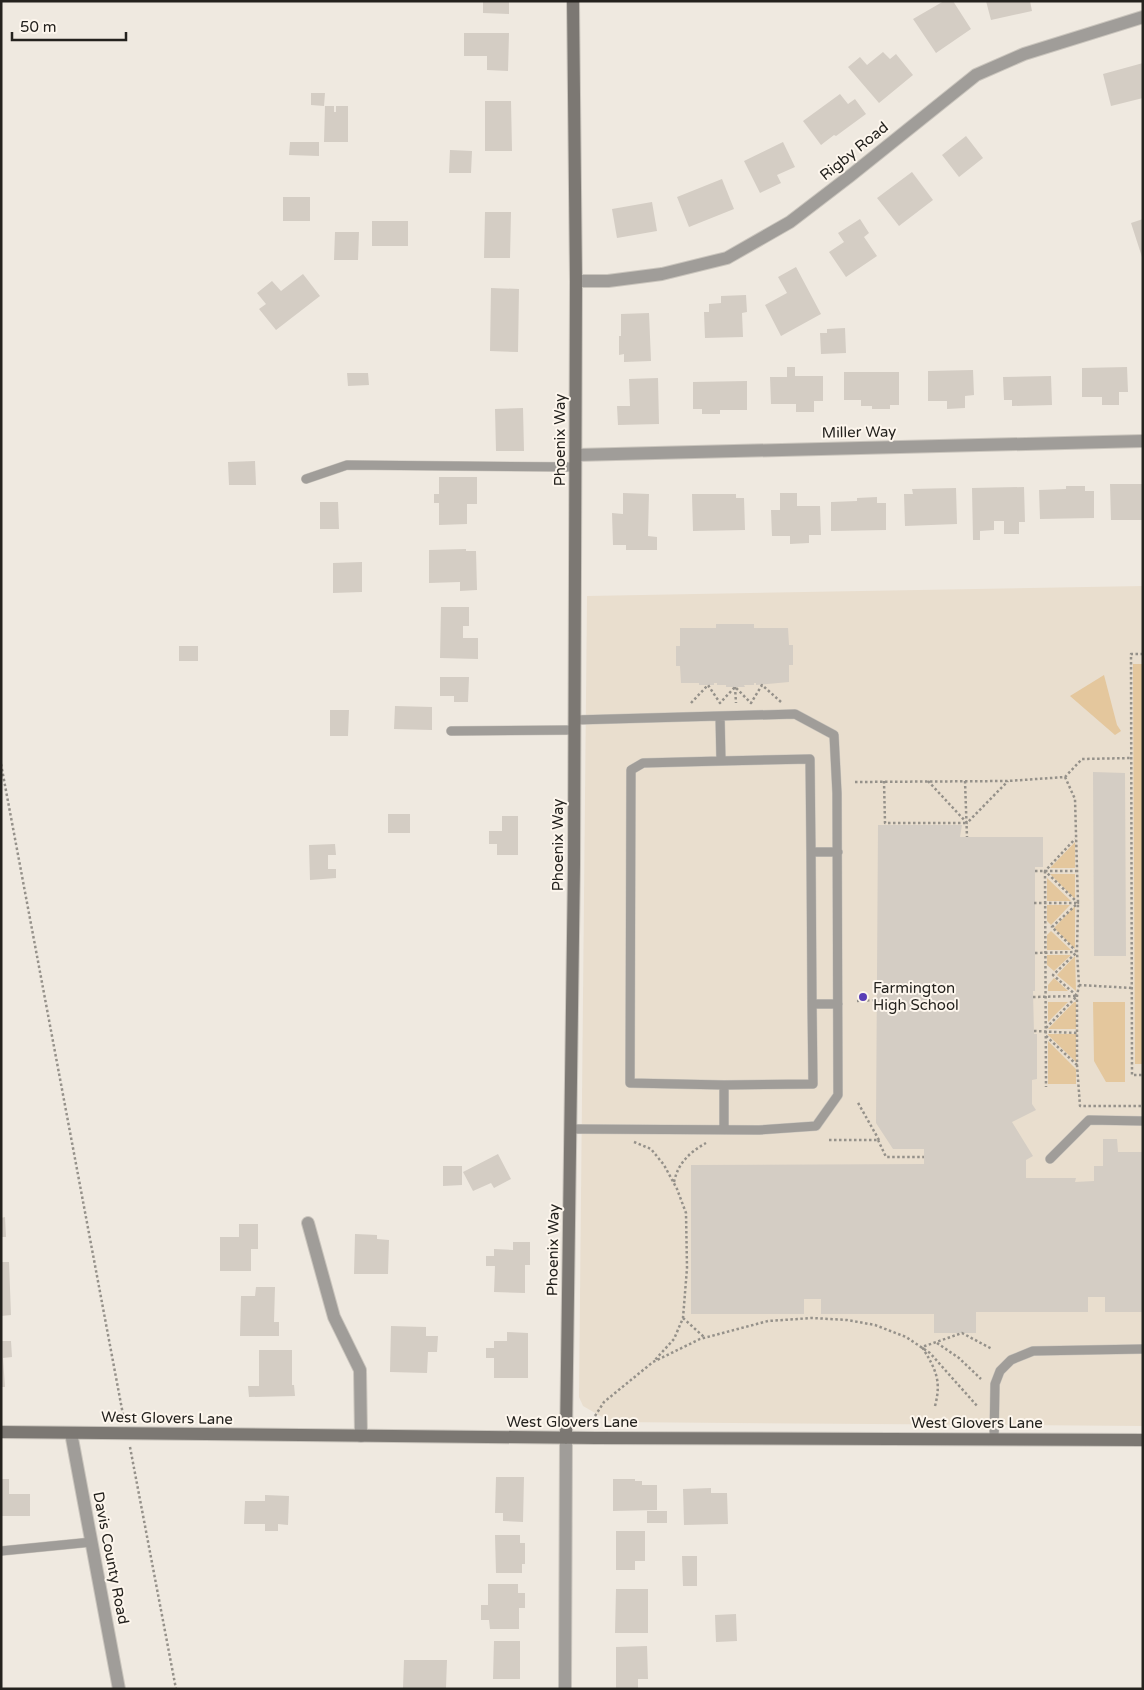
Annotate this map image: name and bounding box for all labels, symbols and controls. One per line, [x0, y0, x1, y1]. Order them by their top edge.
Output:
scale bar [12, 10, 126, 42]
text: 50 m [20, 18, 57, 36]
street label: Rigby Road [816, 118, 892, 184]
street label: Phoenix Way [551, 394, 569, 486]
street label: Miller Way [822, 422, 896, 442]
street label: Phoenix Way [549, 799, 567, 891]
place label: Farmington High School [873, 979, 959, 1014]
marker: Farmington High School [857, 991, 869, 1003]
street label: Phoenix Way [543, 1204, 563, 1296]
street label: West Glovers Lane [101, 1408, 233, 1428]
street label: West Glovers Lane [506, 1413, 638, 1431]
street label: West Glovers Lane [911, 1414, 1043, 1432]
street label: Davis County Road [89, 1490, 133, 1626]

